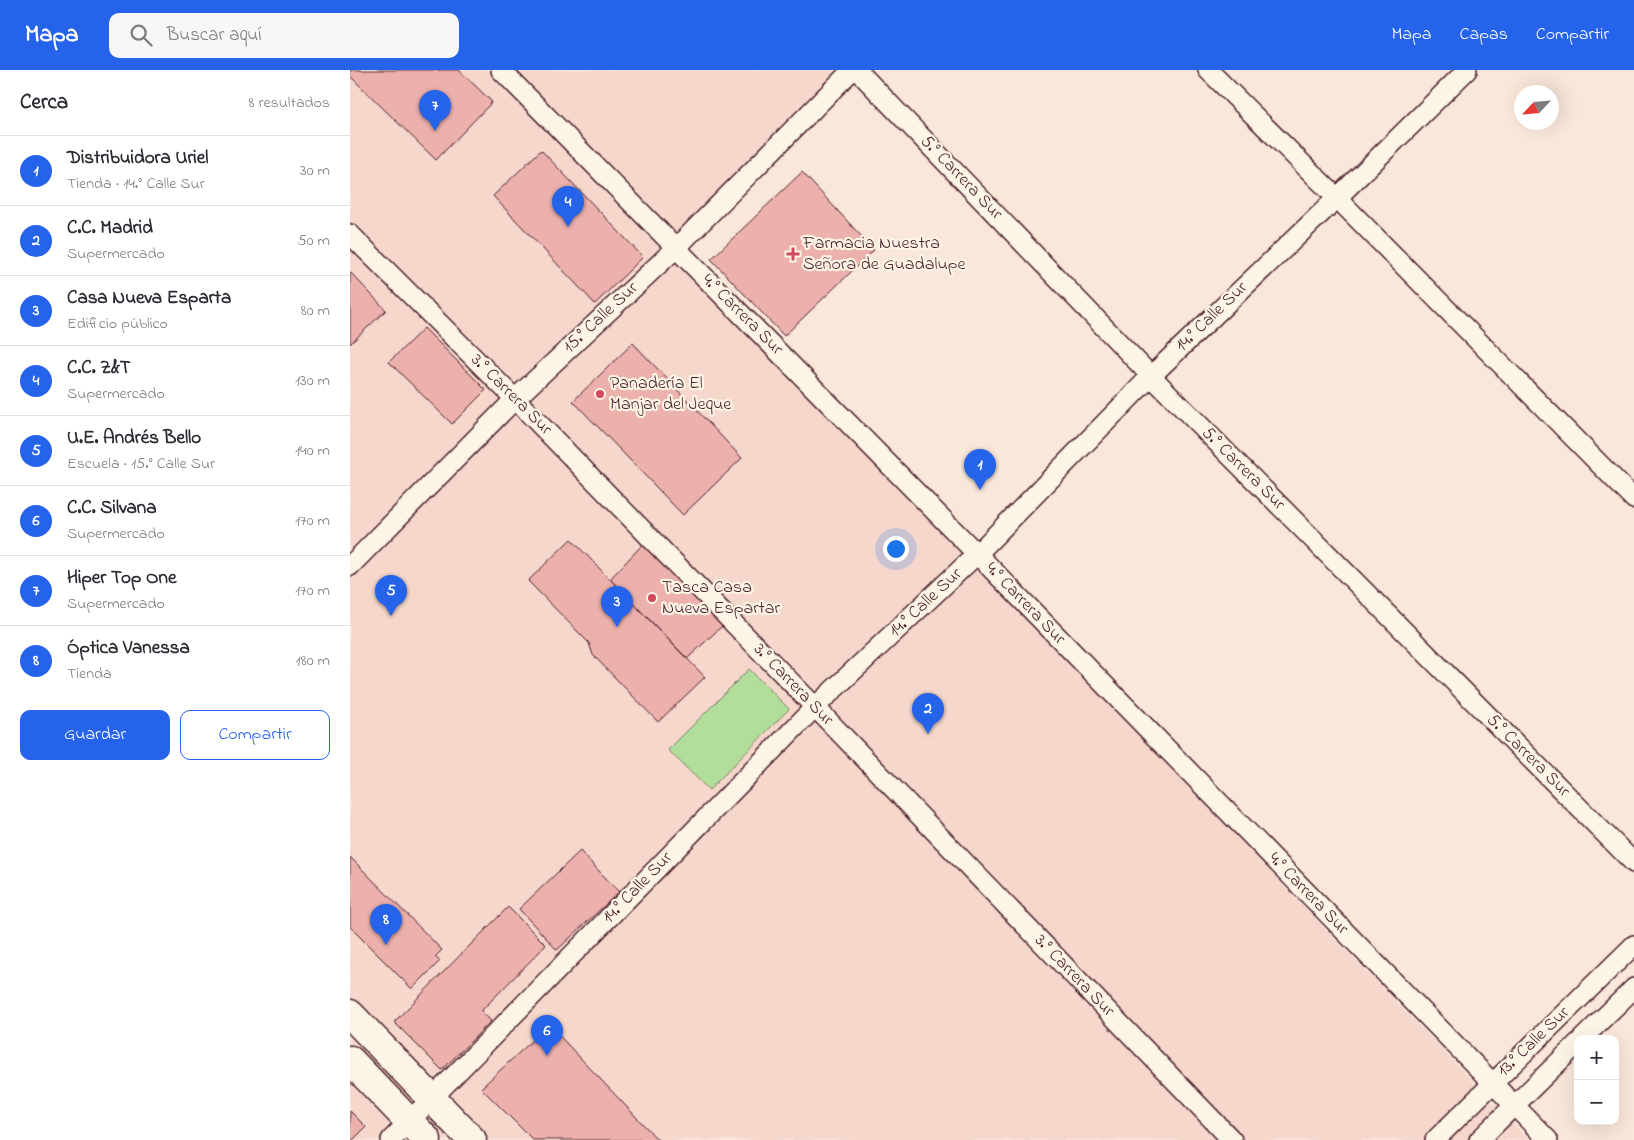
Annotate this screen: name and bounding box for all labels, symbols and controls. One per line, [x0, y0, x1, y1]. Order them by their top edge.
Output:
search box [109, 13, 459, 58]
text: Mapa [25, 18, 79, 53]
icon: search [127, 21, 155, 49]
text: Buscar aquí [167, 22, 262, 49]
text: Mapa [1391, 22, 1432, 48]
text: Capas [1460, 22, 1508, 48]
text: Compartir [1536, 22, 1609, 48]
north arrow [1514, 85, 1559, 130]
text: Cerca [20, 88, 68, 118]
pin: 7 [419, 90, 451, 131]
text: 8 resultados [248, 91, 330, 115]
street label: 5.° Carrera Sur [914, 130, 1009, 227]
text: Distribuidora Uriel [67, 145, 208, 172]
text: 1 [33, 159, 39, 183]
text: 30 m [300, 159, 330, 183]
text: Tienda · 14.° Calle Sur [67, 172, 205, 196]
pin: 4 [552, 186, 584, 227]
text: C.C. Madrid [67, 215, 153, 242]
text: 2 [32, 229, 40, 253]
text: 50 m [298, 229, 330, 253]
place label: Farmacia Nuestra Señora de Guadalupe [802, 231, 966, 278]
text: Supermercado [67, 242, 165, 266]
marker: Farmacia Nuestra Señora de Guadalupe [787, 248, 799, 260]
street label: 4.° Carrera Sur [695, 268, 789, 362]
street label: 14.° Calle Sur [1170, 275, 1254, 358]
street label: 15.° Calle Sur [558, 276, 645, 360]
text: Casa Nueva Esparta [67, 285, 231, 312]
text: 3 [33, 299, 39, 323]
text: 80 m [301, 299, 330, 323]
text: Edificio público [67, 312, 168, 336]
street label: 3.° Carrera Sur [464, 348, 558, 442]
text: C.C. Z&T [67, 355, 131, 382]
text: 4 [33, 369, 39, 393]
text: 130 m [295, 369, 330, 393]
place label: Panadería El Manjar del Jeque [610, 371, 732, 418]
text: Supermercado [67, 382, 165, 406]
marker: Panadería El Manjar del Jeque [594, 388, 606, 400]
street label: 5.° Carrera Sur [1195, 421, 1291, 517]
text: U.E. Andrés Bello [67, 425, 201, 452]
text: 5 [31, 439, 41, 463]
text: 140 m [295, 439, 330, 463]
pin: 1 [964, 449, 996, 490]
text: Escuela · 15.° Calle Sur [67, 452, 215, 476]
text: C.C. Silvana [67, 495, 156, 522]
text: 6 [32, 509, 40, 533]
text: 170 m [295, 509, 330, 533]
text: Supermercado [67, 522, 165, 546]
your location [883, 536, 909, 562]
street label: 4.° Carrera Sur [979, 557, 1072, 652]
street label: 14.° Calle Sur [884, 562, 969, 644]
text: Hiper Top One [67, 565, 176, 592]
pin: 5 [375, 575, 407, 616]
place label: Tasca Casa Nueva Espartar [662, 575, 781, 622]
text: 7 [33, 579, 39, 603]
text: 170 m [295, 579, 330, 603]
pin: 3 [601, 586, 633, 627]
text: Supermercado [67, 592, 165, 616]
marker: Tasca Casa Nueva Espartar [646, 592, 658, 604]
text: Óptica Vanessa [67, 635, 190, 662]
street label: 3.° Carrera Sur [747, 638, 840, 733]
text: 8 [33, 649, 39, 673]
text: 180 m [296, 649, 330, 673]
text: Tienda [67, 662, 112, 686]
pin: 2 [912, 693, 944, 734]
street label: 5.° Carrera Sur [1480, 708, 1576, 804]
button: Guardar [20, 710, 170, 760]
button: Compartir [180, 710, 330, 760]
street label: 14.° Calle Sur [597, 846, 680, 930]
street label: 4.° Carrera Sur [1262, 847, 1355, 942]
pin: 8 [370, 904, 402, 945]
street label: 3.° Carrera Sur [1028, 929, 1121, 1024]
street label: 13.° Calle Sur [1492, 1000, 1576, 1083]
pin: 6 [531, 1015, 563, 1056]
map controls [1574, 1035, 1619, 1125]
button: + [1574, 1035, 1619, 1080]
button: − [1574, 1080, 1619, 1125]

